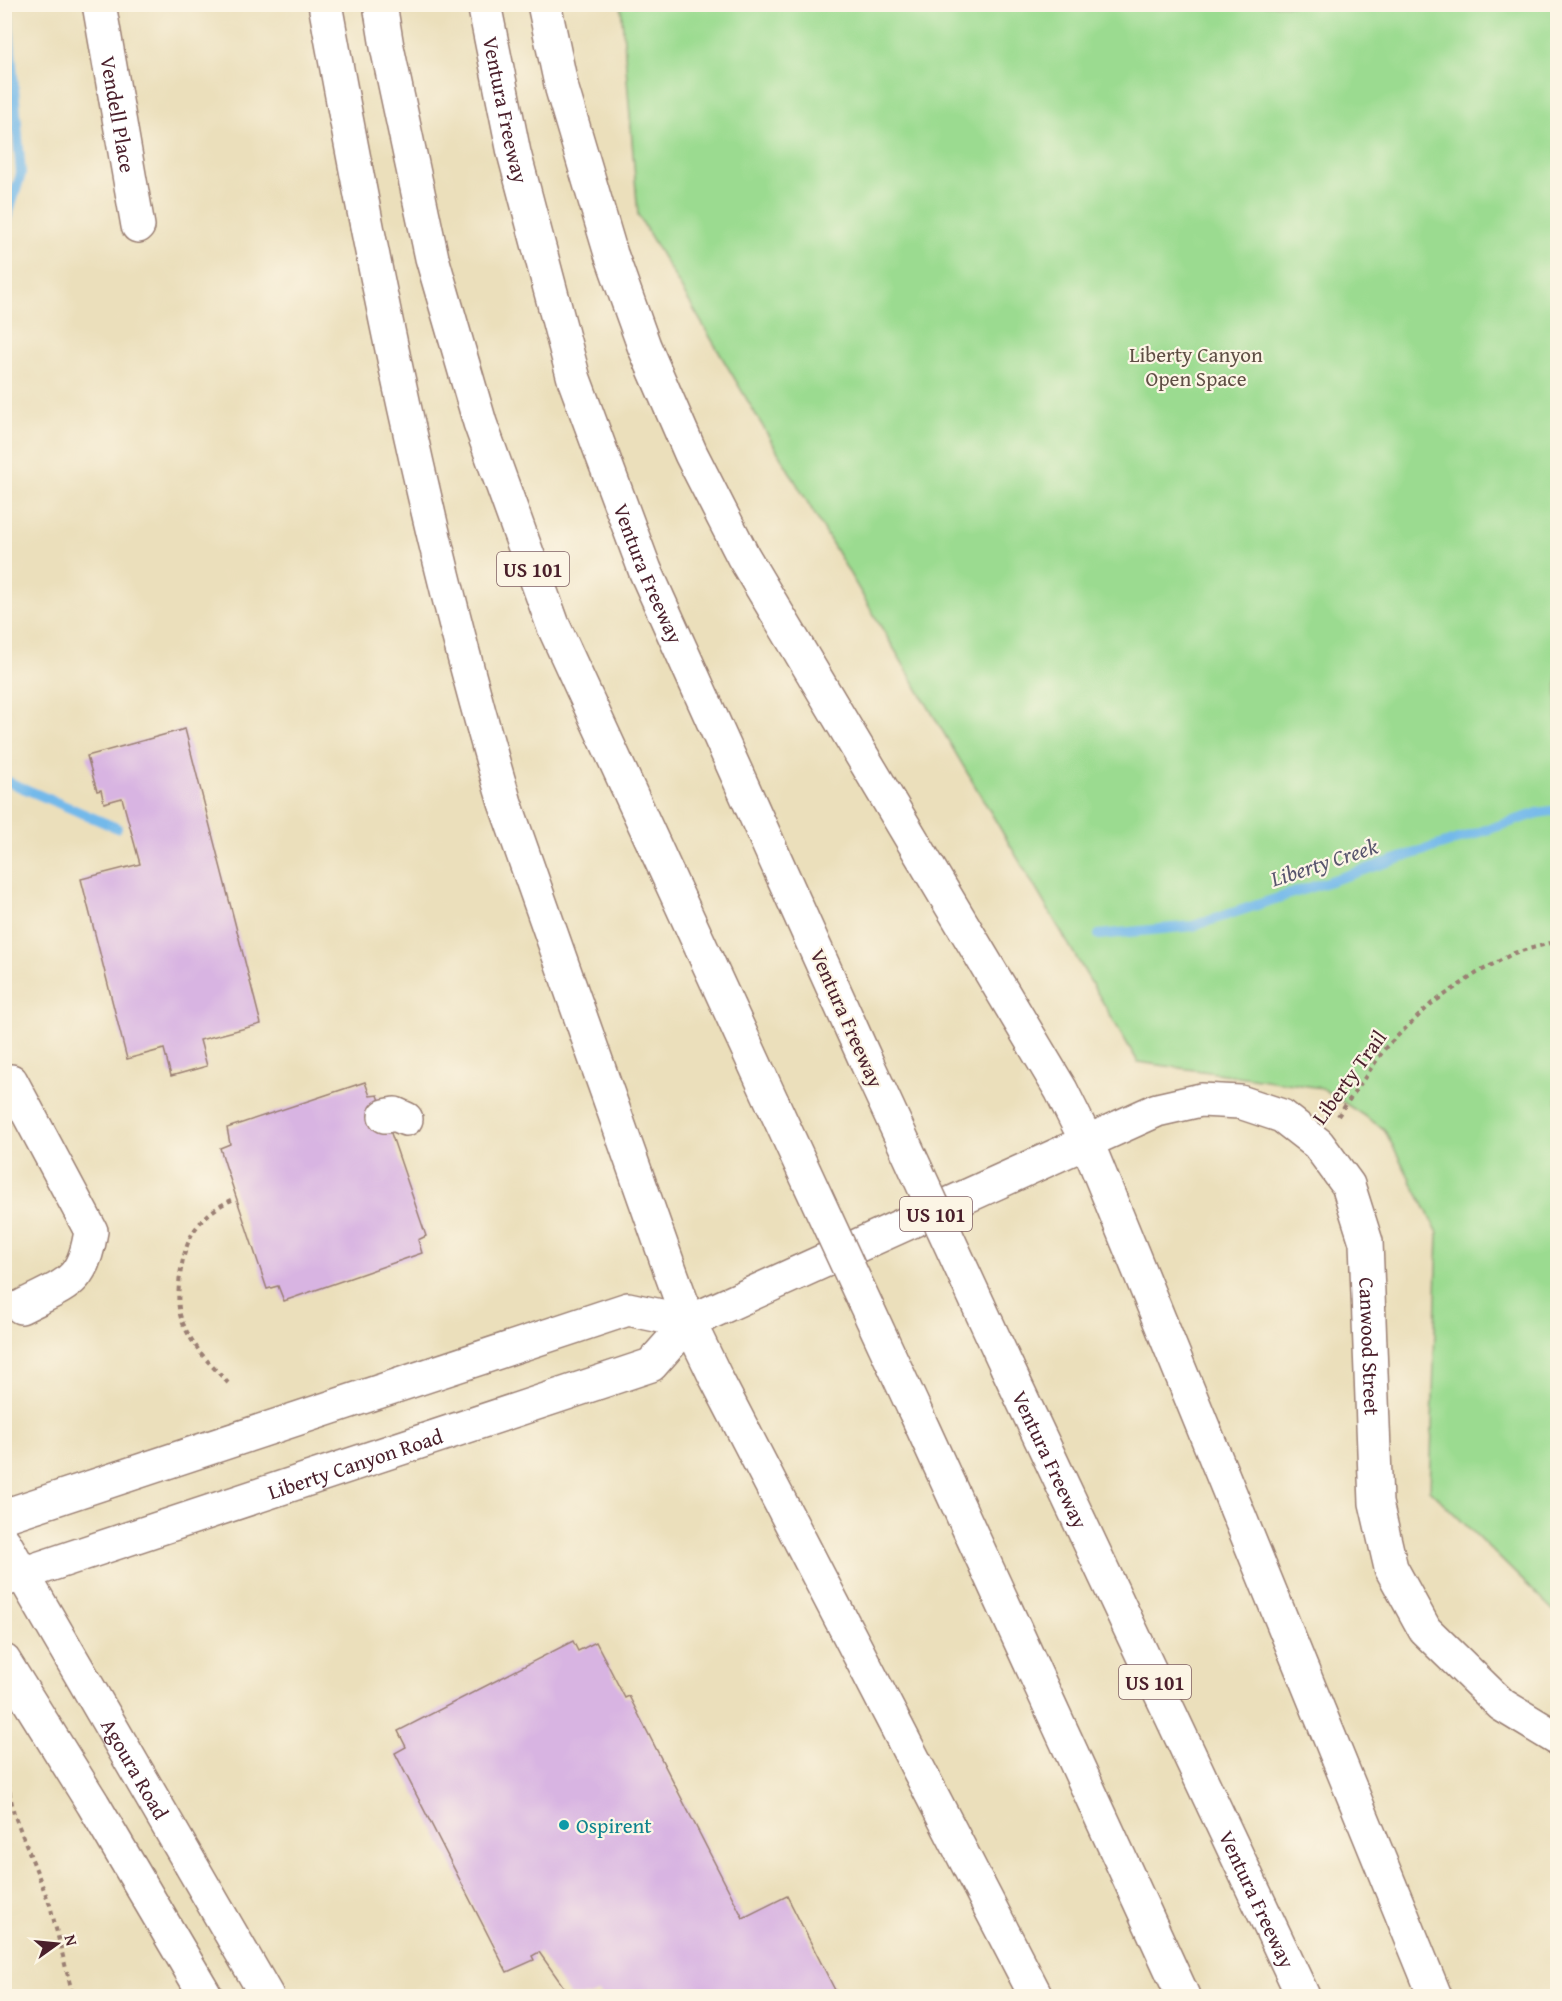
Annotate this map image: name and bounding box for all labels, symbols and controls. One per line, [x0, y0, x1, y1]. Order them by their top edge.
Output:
street label: Ventura Freeway [475, 34, 537, 187]
street label: Vendell Place [93, 54, 144, 175]
park label: Liberty Canyon Open Space [1129, 339, 1263, 394]
street label: Ventura Freeway [606, 499, 692, 649]
road number: US 101 [497, 552, 569, 586]
water label: Liberty Creek [1265, 829, 1383, 895]
street label: Ventura Freeway [802, 944, 892, 1093]
street label: Liberty Trail [1304, 1023, 1394, 1131]
road number: US 101 [900, 1197, 972, 1231]
street label: Canwood Street [1352, 1277, 1388, 1417]
street label: Ventura Freeway [1005, 1385, 1096, 1534]
street label: Liberty Canyon Road [264, 1420, 447, 1507]
road number: US 101 [1119, 1665, 1191, 1699]
street label: Agoura Road [94, 1712, 177, 1826]
place label: Ospirent [576, 1810, 652, 1841]
marker: Ospirent [557, 1818, 571, 1832]
street label: Ventura Freeway [1212, 1825, 1303, 1974]
north arrow [27, 1914, 87, 1974]
text: N [59, 1932, 85, 1949]

